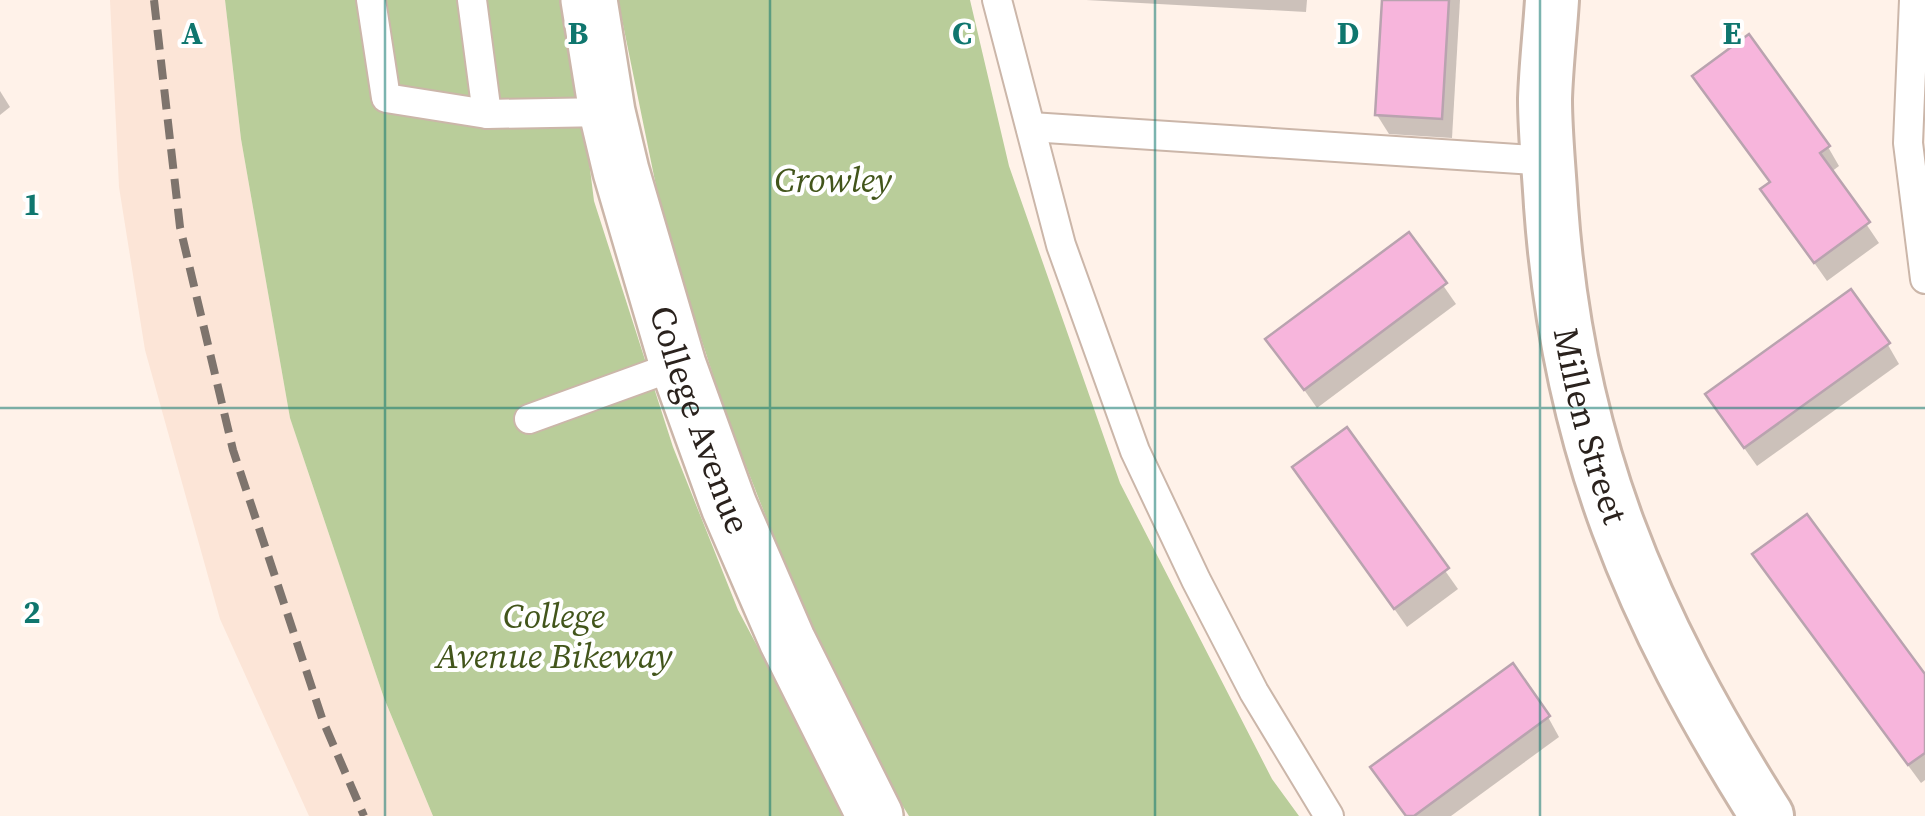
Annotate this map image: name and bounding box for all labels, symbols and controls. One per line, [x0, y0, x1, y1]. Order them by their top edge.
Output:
text: A [181, 11, 203, 55]
text: B [568, 11, 589, 55]
text: C [952, 11, 972, 55]
text: D [1337, 11, 1359, 55]
text: E [1722, 11, 1742, 55]
park label: Crowley [774, 156, 893, 204]
text: 1 [23, 182, 41, 226]
street label: College Avenue [638, 300, 762, 541]
street label: Millen Street [1542, 324, 1639, 531]
text: 2 [23, 590, 41, 634]
park label: College Avenue Bikeway [434, 592, 673, 680]

